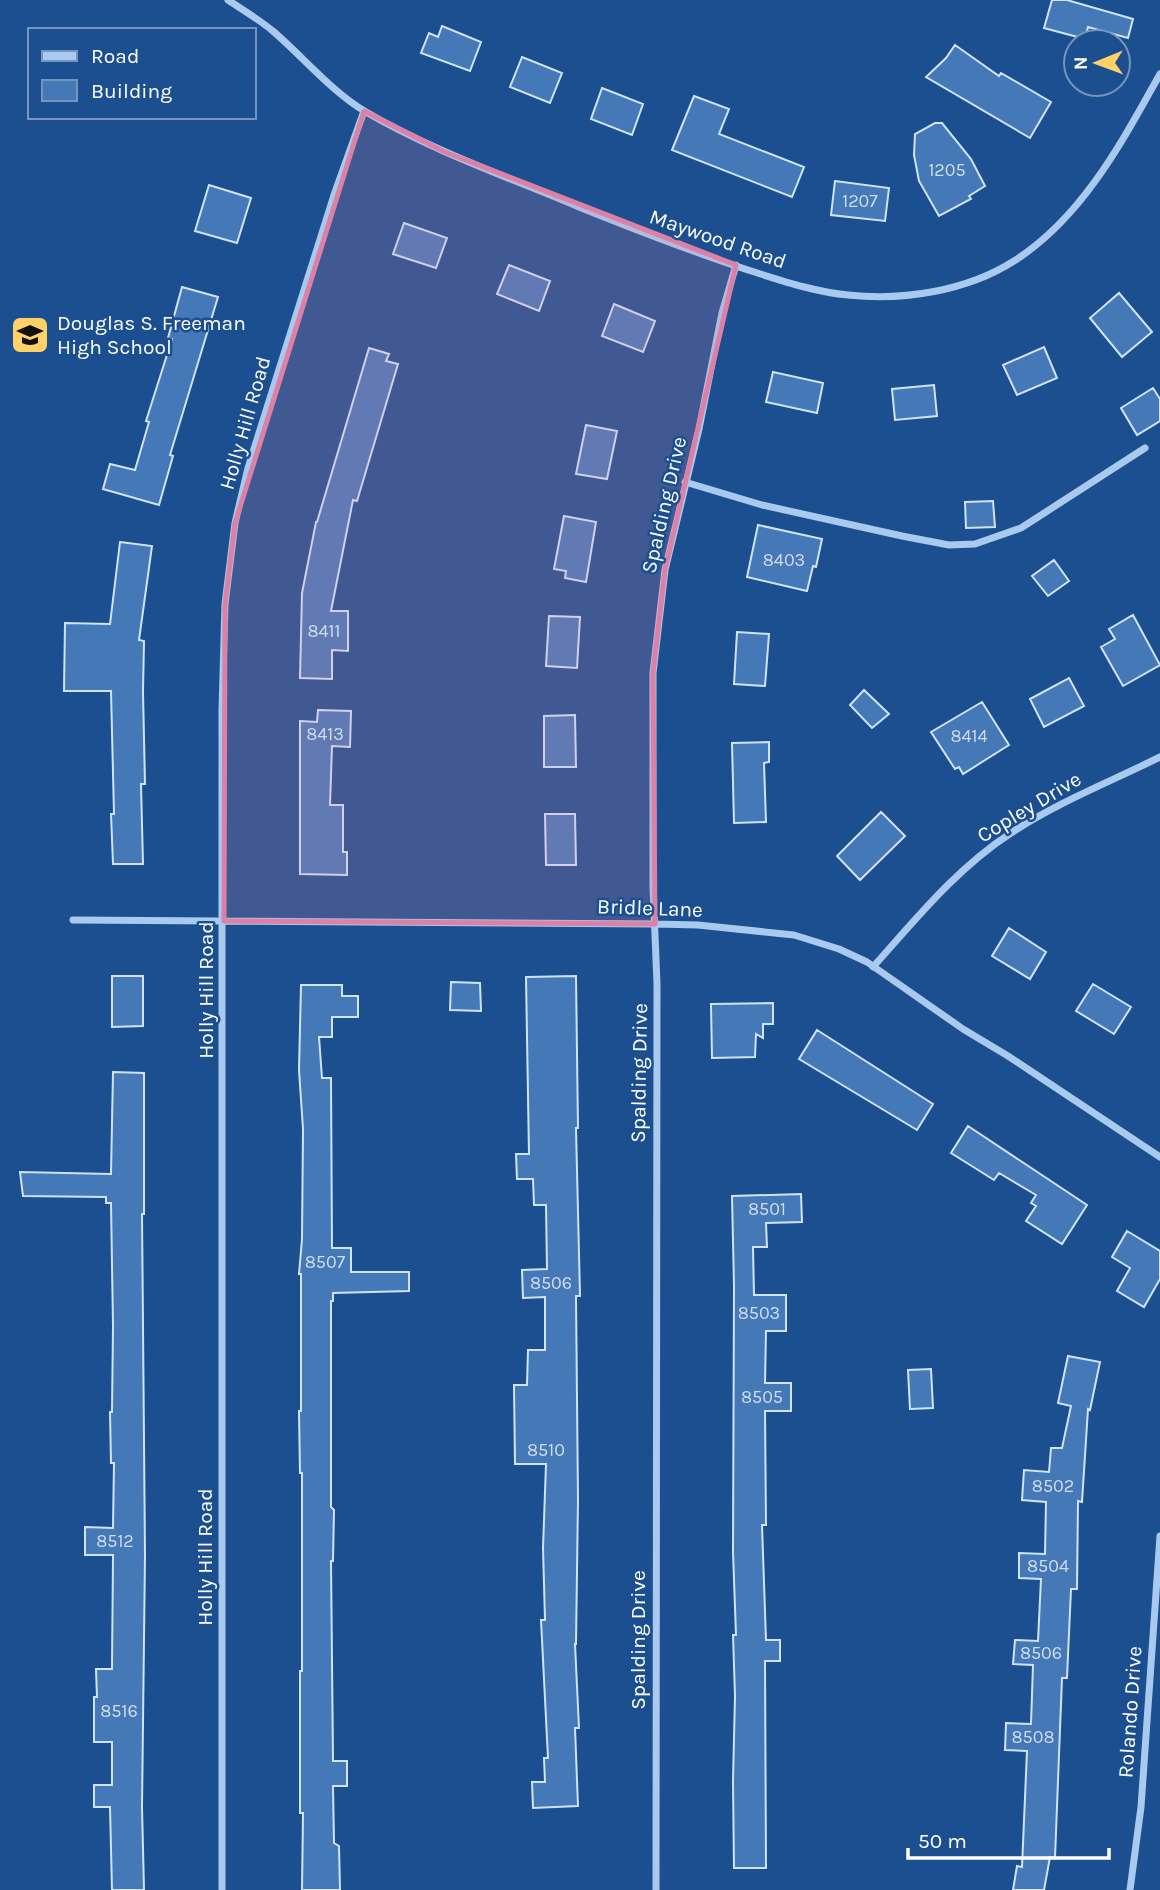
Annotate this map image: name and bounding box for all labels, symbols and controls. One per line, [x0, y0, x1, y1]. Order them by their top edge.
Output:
legend [28, 28, 256, 119]
north arrow [1062, 28, 1132, 98]
text: Road [91, 44, 139, 68]
text: N [1070, 56, 1092, 70]
text: Building [91, 79, 172, 103]
house number: 1205 [928, 159, 966, 181]
house number: 1207 [842, 190, 878, 212]
street label: Maywood Road [646, 204, 790, 274]
place label: Douglas S. Freeman High School [57, 311, 246, 359]
school or university icon: Douglas S. Freeman High School [9, 314, 51, 356]
street label: Holly Hill Road [215, 354, 275, 492]
street label: Spalding Drive [637, 434, 691, 576]
house number: 8403 [763, 549, 805, 571]
house number: 8411 [307, 620, 341, 642]
house number: 8413 [306, 723, 344, 745]
house number: 8414 [950, 725, 988, 747]
street label: Copley Drive [973, 767, 1085, 847]
street label: Bridle Lane [597, 894, 703, 922]
street label: Holly Hill Road [194, 921, 218, 1059]
street label: Spalding Drive [626, 1003, 652, 1143]
house number: 8501 [748, 1198, 786, 1220]
house number: 8507 [305, 1251, 346, 1273]
house number: 8506 [530, 1272, 572, 1294]
house number: 8503 [738, 1302, 780, 1324]
house number: 8505 [741, 1386, 783, 1408]
house number: 8510 [527, 1439, 565, 1461]
house number: 8502 [1032, 1475, 1074, 1497]
street label: Holly Hill Road [193, 1488, 217, 1626]
house number: 8512 [96, 1530, 134, 1552]
house number: 8504 [1027, 1555, 1069, 1577]
street label: Spalding Drive [626, 1570, 650, 1710]
house number: 8506 [1020, 1642, 1062, 1664]
street label: Rolando Drive [1113, 1645, 1147, 1779]
house number: 8516 [100, 1700, 138, 1722]
house number: 8508 [1012, 1726, 1054, 1748]
scale bar [908, 1816, 1109, 1860]
text: 50 m [918, 1829, 967, 1853]

